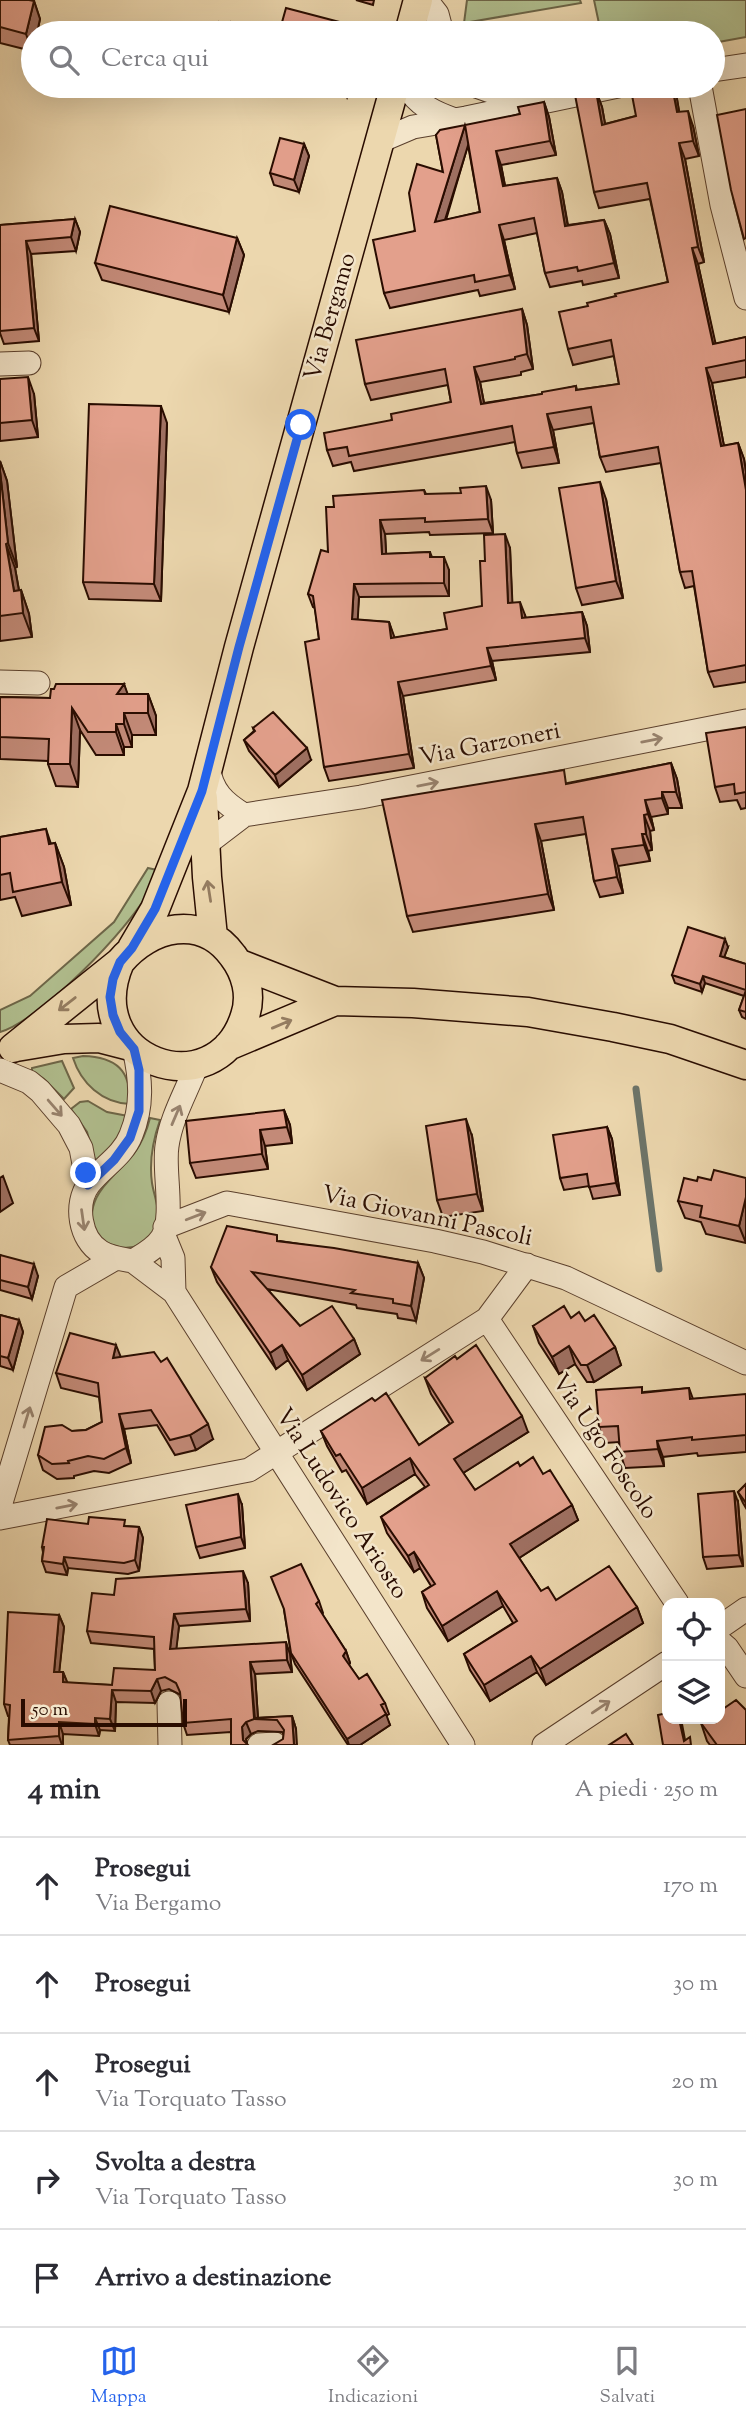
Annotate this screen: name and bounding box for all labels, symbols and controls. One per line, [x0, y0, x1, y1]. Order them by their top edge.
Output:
search box [21, 21, 725, 98]
icon: search [45, 41, 83, 79]
text: Cerca qui [101, 41, 209, 78]
street label: Via Bergamo [296, 249, 366, 385]
route start [285, 409, 316, 440]
street label: Via Garzoneri [416, 715, 564, 775]
one-way arrow [640, 733, 662, 746]
one-way arrow [416, 776, 439, 790]
one-way arrow [202, 880, 215, 903]
one-way arrow [58, 997, 76, 1012]
one-way arrow [270, 1017, 292, 1030]
one-way arrow [47, 1099, 63, 1117]
one-way arrow [170, 1105, 183, 1126]
route end [70, 1157, 101, 1188]
street label: Via Giovanni Pascoli [318, 1178, 536, 1256]
one-way arrow [77, 1208, 90, 1231]
one-way arrow [185, 1208, 207, 1221]
one-way arrow [420, 1349, 440, 1363]
street label: Via Ugo Foscolo [543, 1367, 665, 1527]
street label: Via Ludovico Ariosto [266, 1402, 416, 1606]
one-way arrow [21, 1406, 34, 1428]
one-way arrow [55, 1499, 78, 1512]
map controls [662, 1598, 725, 1724]
button: locate [662, 1598, 725, 1661]
button: layers [662, 1661, 725, 1724]
scale bar [21, 1696, 187, 1728]
text: 50 m [32, 1697, 68, 1724]
one-way arrow [591, 1700, 610, 1714]
text: 4 min [28, 1769, 101, 1812]
text: A piedi · 250 m [575, 1774, 718, 1807]
text: Prosegui [95, 1851, 191, 1888]
icon: ahead [28, 1867, 66, 1905]
text: 170 m [663, 1870, 718, 1903]
text: Via Bergamo [95, 1888, 221, 1921]
icon: ahead [28, 1965, 66, 2003]
text: Prosegui [95, 1966, 191, 2003]
text: 30 m [673, 1968, 718, 2001]
text: Prosegui [95, 2047, 191, 2084]
icon: ahead [28, 2063, 66, 2101]
text: 20 m [671, 2066, 718, 2099]
text: Via Torquato Tasso [95, 2084, 287, 2117]
text: Svolta a destra [95, 2145, 256, 2182]
icon: right [28, 2161, 66, 2199]
text: 30 m [673, 2164, 718, 2197]
text: Via Torquato Tasso [95, 2182, 287, 2215]
icon: arrive [28, 2259, 66, 2297]
text: Arrivo a destinazione [95, 2260, 331, 2297]
tab: Mappa [91, 2342, 146, 2411]
tab: Indicazioni [328, 2342, 418, 2411]
tab: Salvati [600, 2342, 655, 2411]

